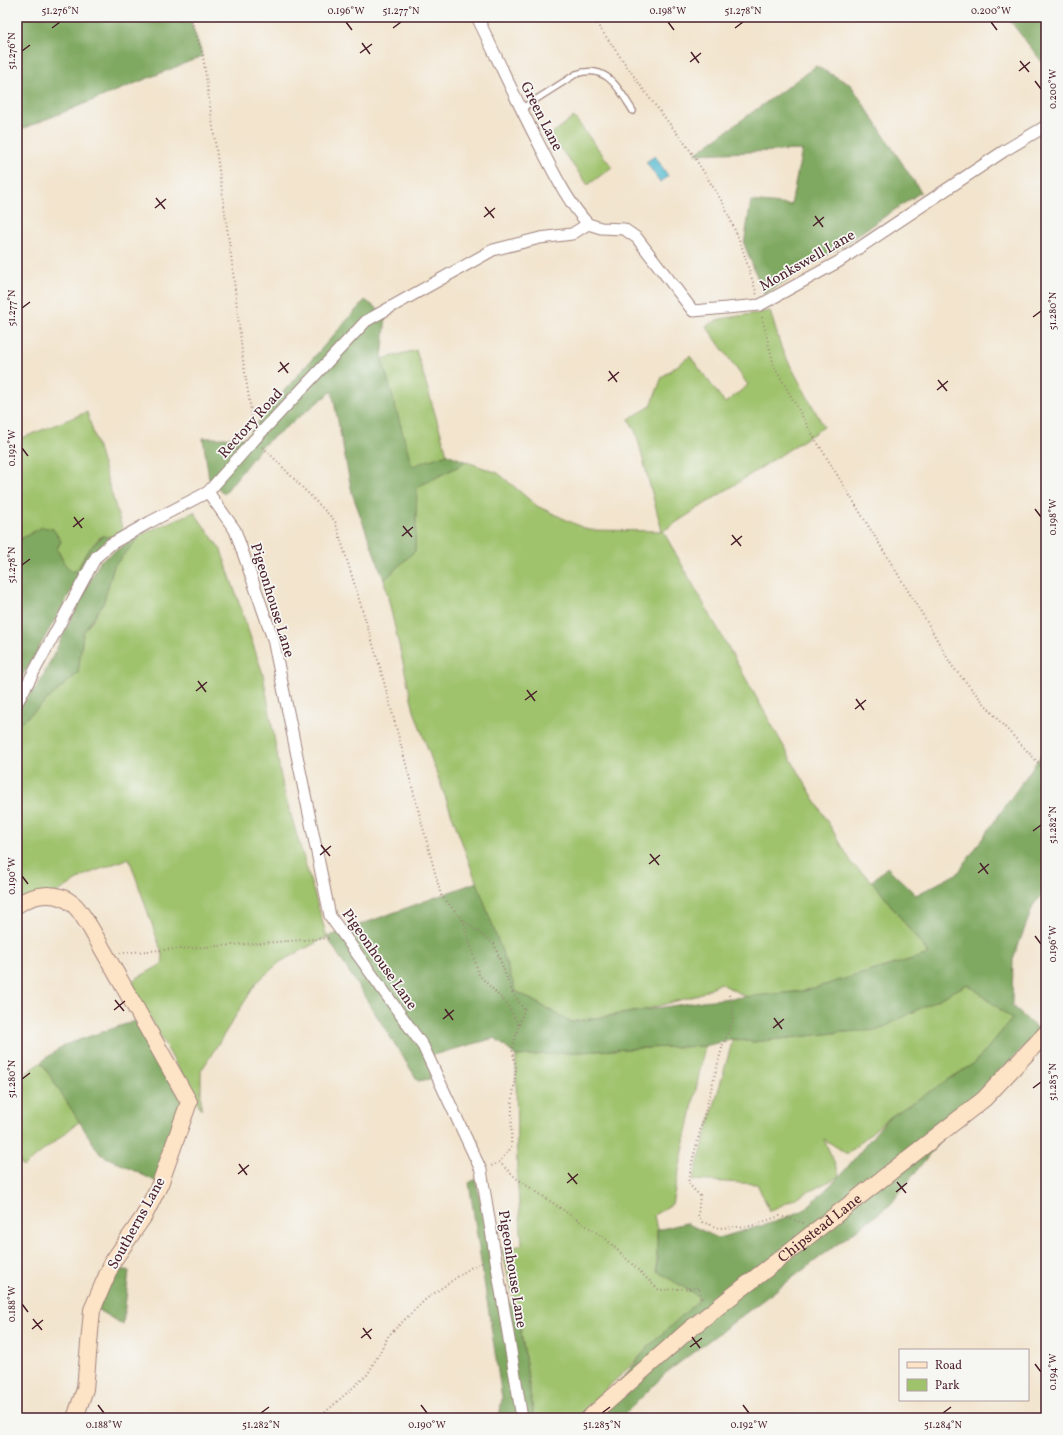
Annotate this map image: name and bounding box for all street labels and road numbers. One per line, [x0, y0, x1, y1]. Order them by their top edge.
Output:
street label: Green Lane [514, 78, 567, 155]
street label: Monkswell Lane [756, 225, 859, 297]
street label: Rectory Road [214, 384, 288, 464]
street label: Pigeonhouse Lane [244, 541, 299, 660]
street label: Pigeonhouse Lane [336, 905, 421, 1015]
street label: Southerns Lane [103, 1174, 171, 1274]
street label: Chipstead Lane [774, 1189, 867, 1268]
street label: Pigeonhouse Lane [492, 1209, 531, 1330]

